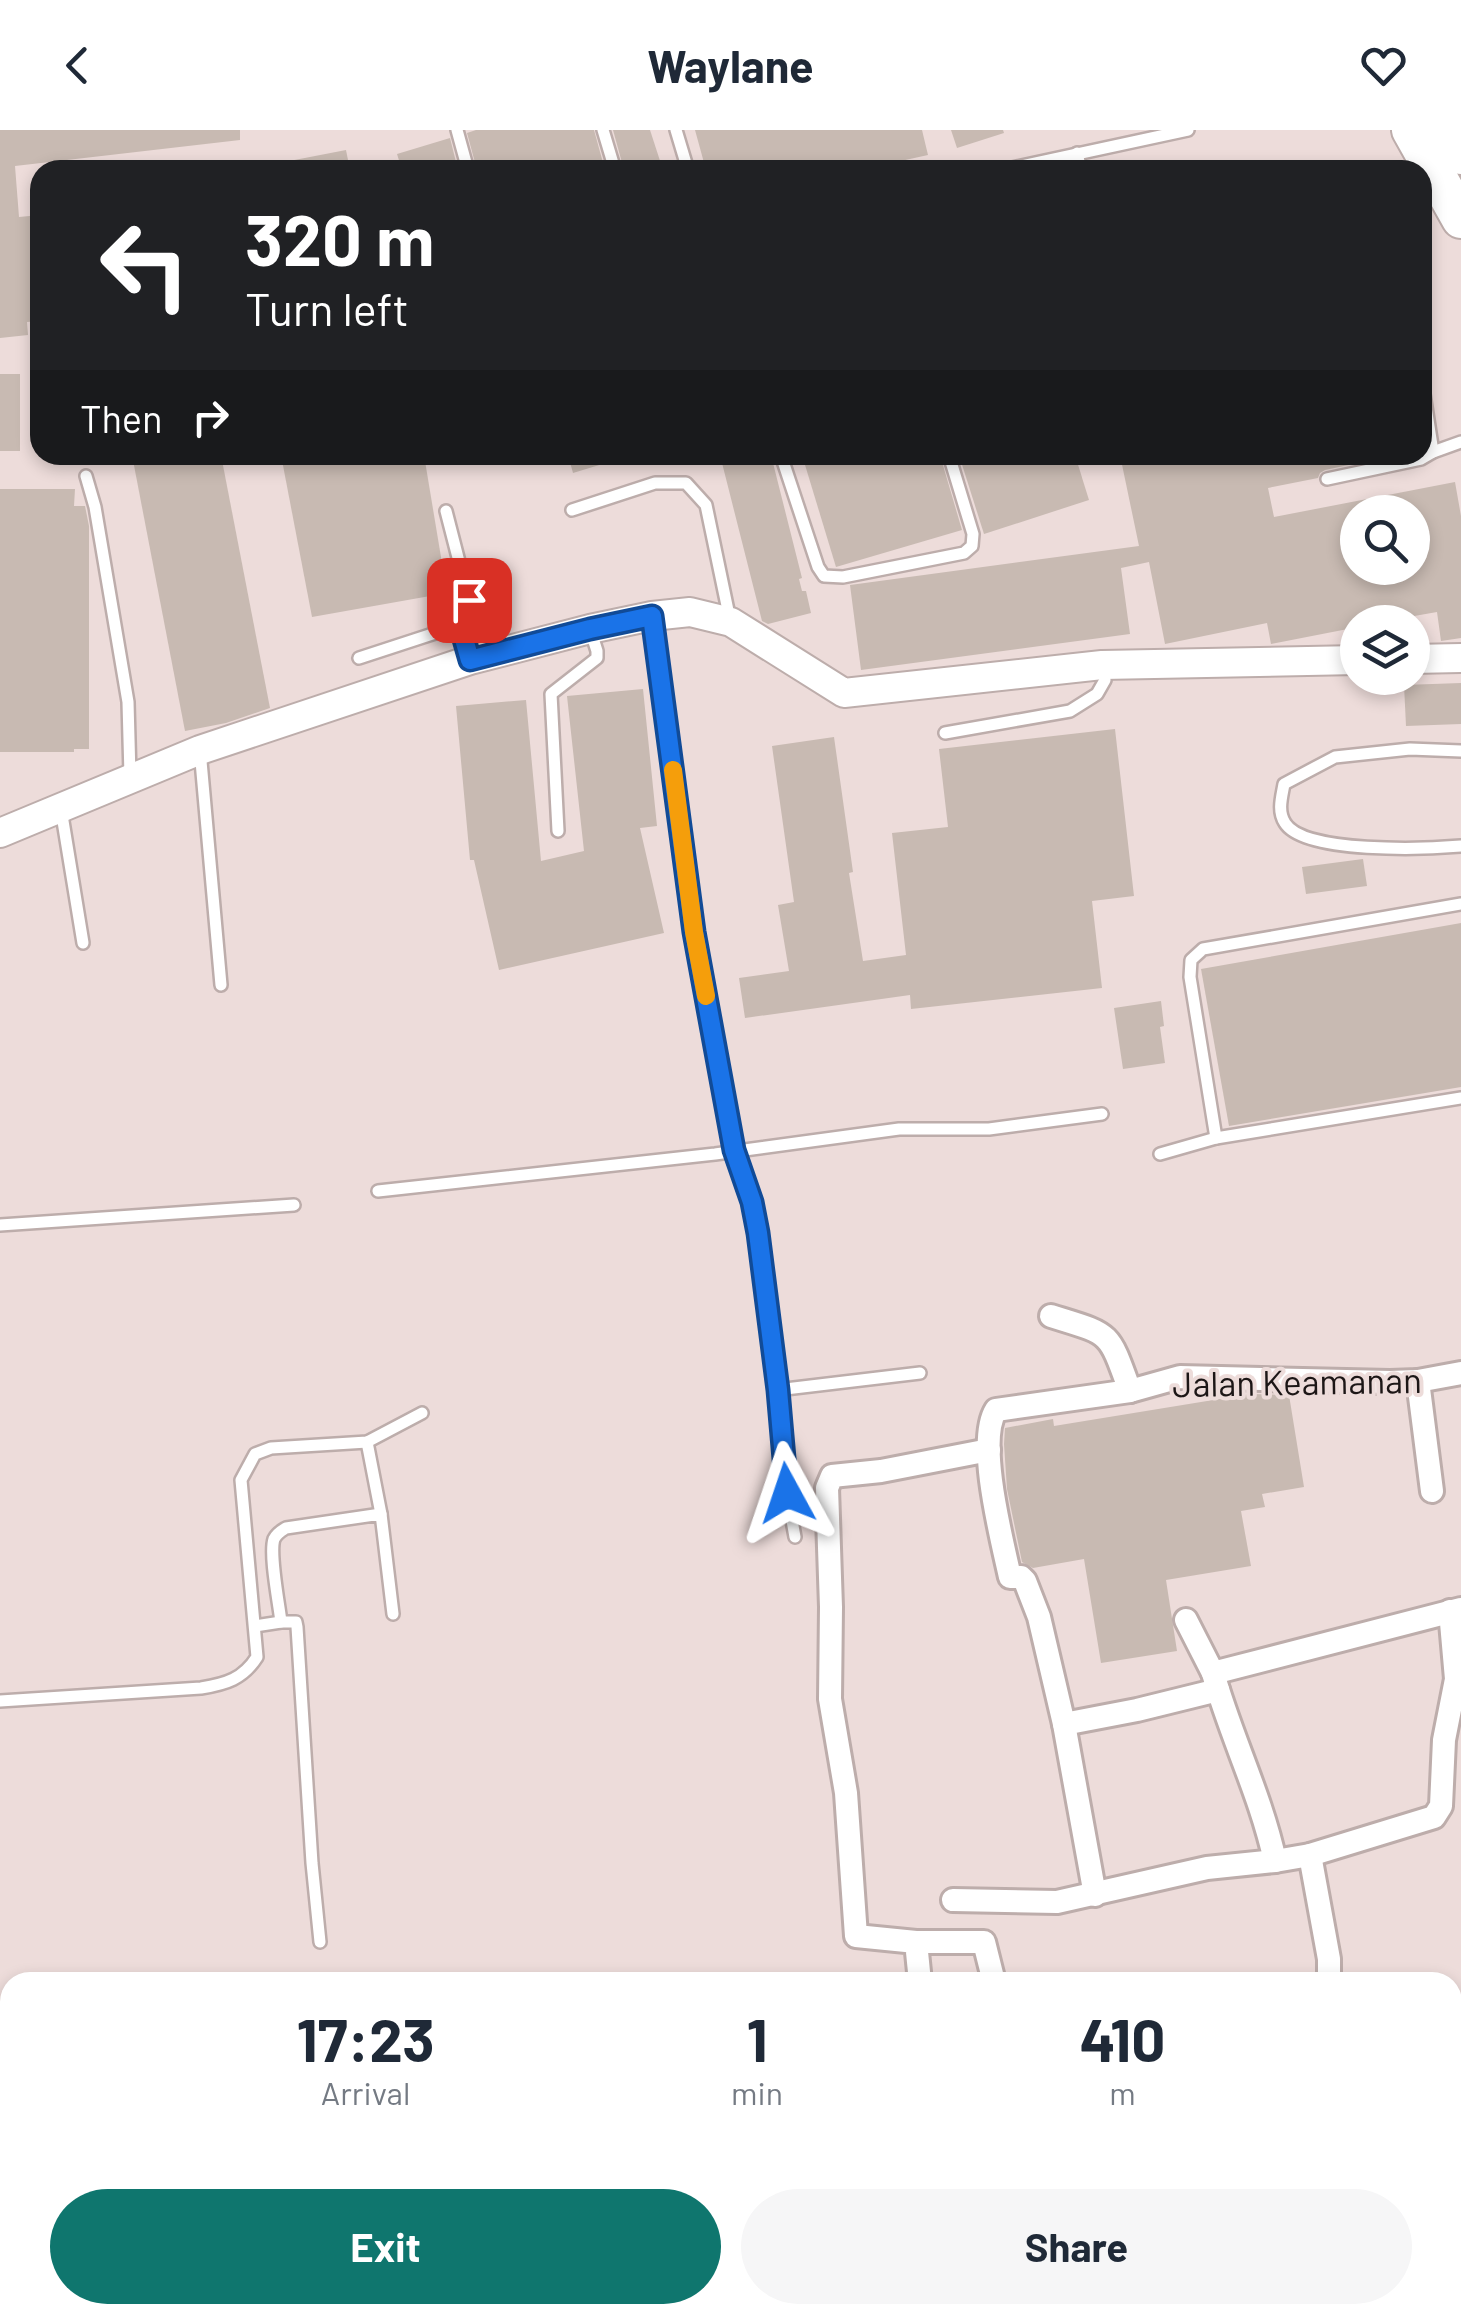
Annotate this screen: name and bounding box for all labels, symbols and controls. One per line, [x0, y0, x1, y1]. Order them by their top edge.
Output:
icon: back [50, 38, 105, 93]
text: Waylane [647, 38, 814, 92]
icon: heart [1356, 38, 1411, 93]
text: 320 m [245, 196, 434, 280]
icon: left [80, 200, 210, 330]
text: Turn left [245, 281, 409, 335]
icon: right [183, 390, 238, 445]
text: Then [80, 395, 163, 441]
map controls [1340, 495, 1430, 695]
button: search [1340, 495, 1430, 585]
pin [427, 558, 512, 643]
icon: arrive [442, 573, 497, 628]
button: layers [1340, 605, 1430, 695]
street label: Jalan Keamanan [1172, 1358, 1422, 1404]
position arrow [735, 1441, 839, 1545]
text: 17:23 [297, 2002, 435, 2074]
text: 1 [746, 2002, 768, 2074]
text: 410 [1079, 2002, 1165, 2074]
text: Arrival [321, 2073, 410, 2111]
text: min [731, 2073, 783, 2111]
text: m [1109, 2073, 1136, 2111]
button: Exit [50, 2189, 721, 2304]
button: Share [741, 2189, 1412, 2304]

